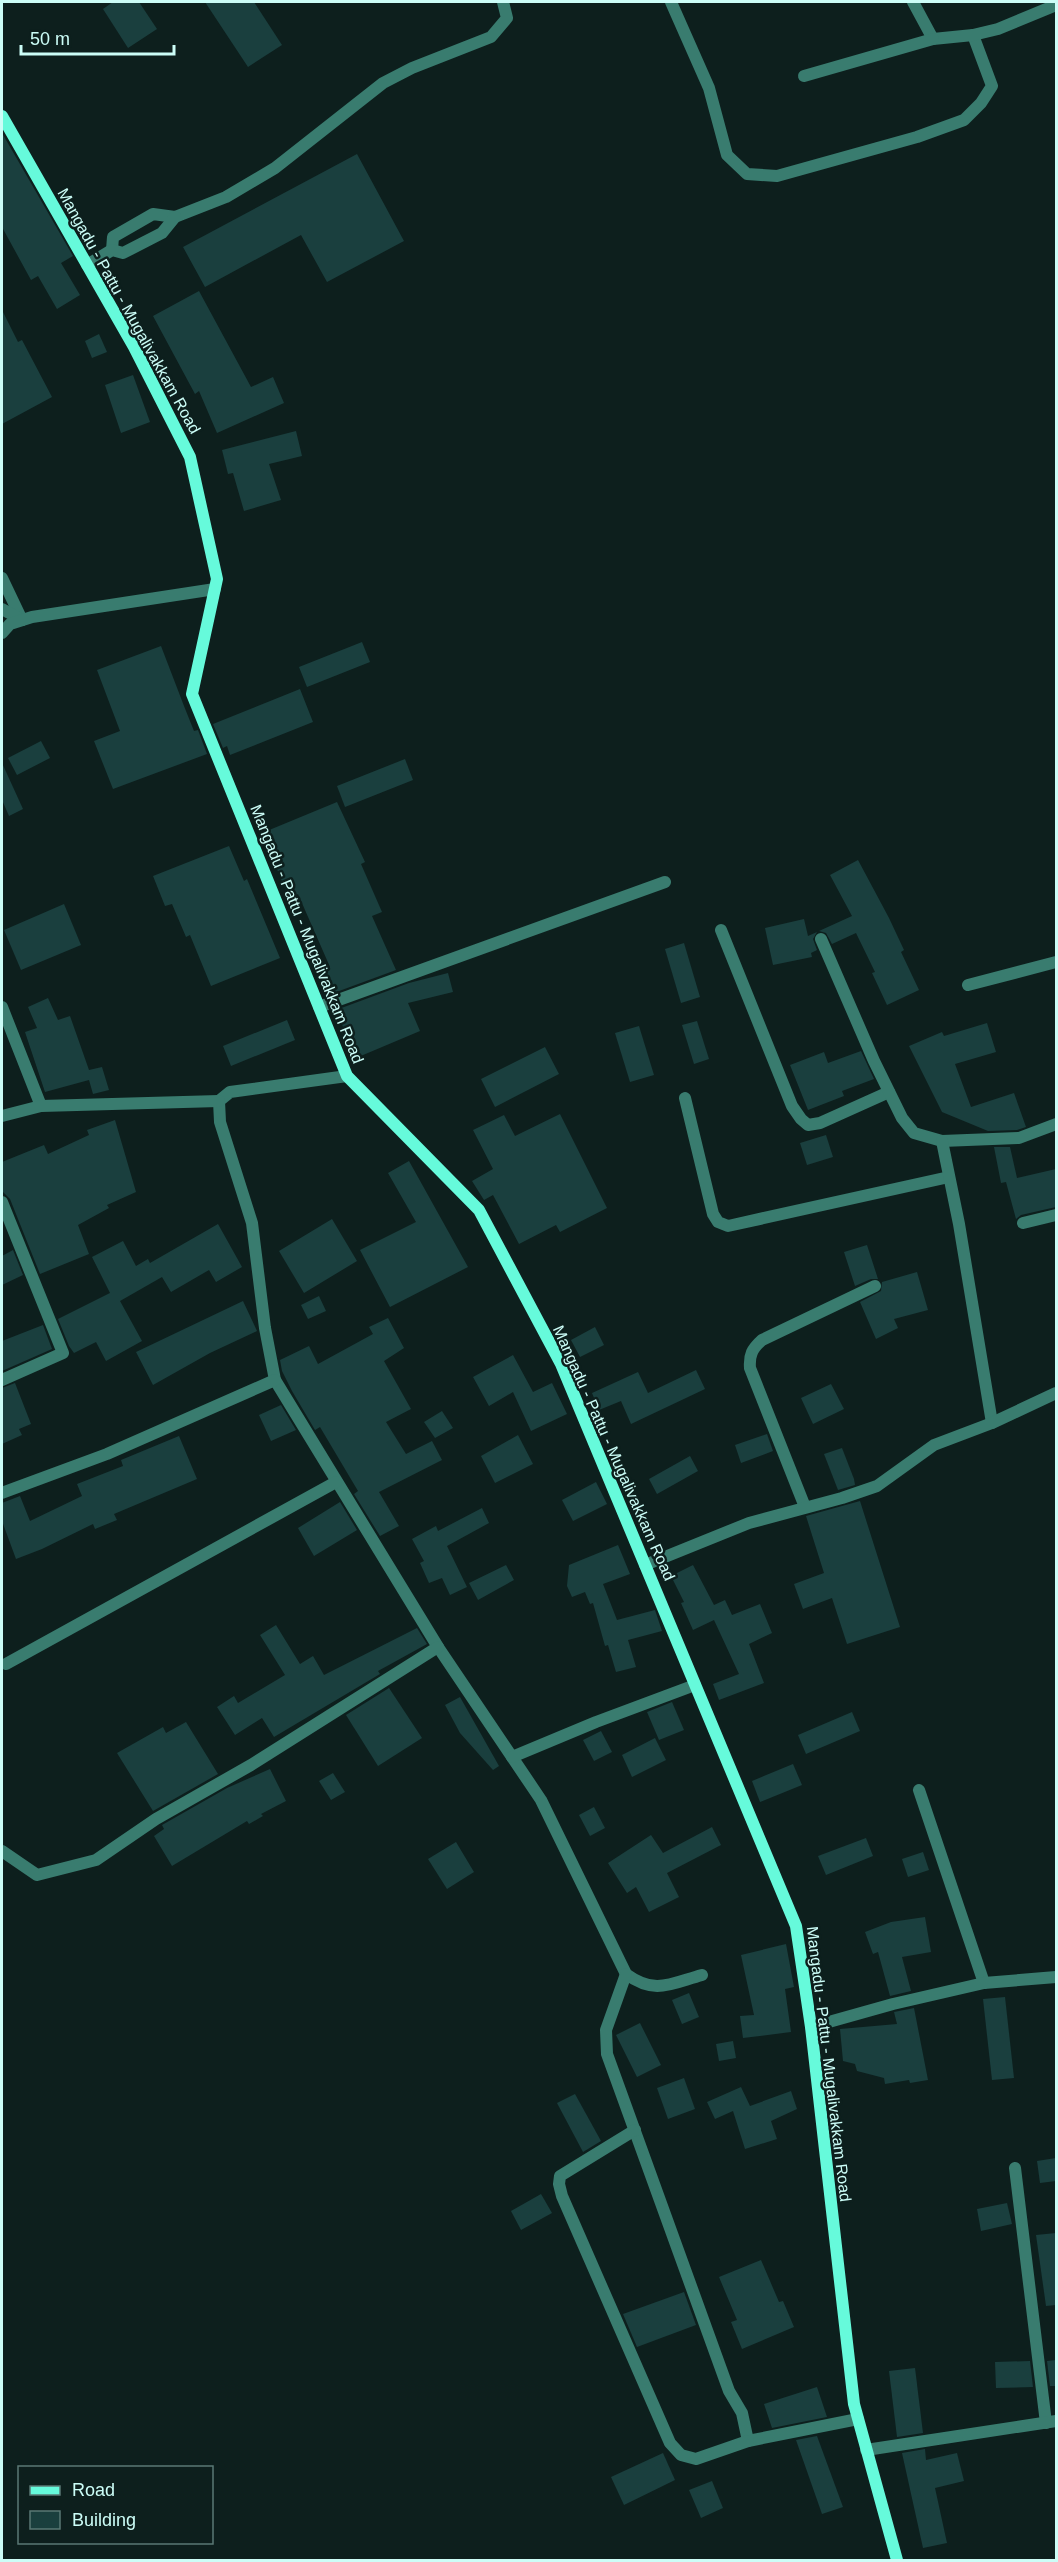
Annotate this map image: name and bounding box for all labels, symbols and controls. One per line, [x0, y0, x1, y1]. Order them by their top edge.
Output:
scale bar [21, 18, 174, 56]
text: 50 m [30, 29, 70, 49]
street label: Mangadu - Pattu - Mugalivakkam Road [54, 186, 204, 436]
street label: Mangadu - Pattu - Mugalivakkam Road [247, 802, 367, 1066]
street label: Mangadu - Pattu - Mugalivakkam Road [550, 1323, 678, 1583]
street label: Mangadu - Pattu - Mugalivakkam Road [804, 1925, 854, 2203]
legend [18, 2466, 213, 2544]
text: Road [72, 2480, 115, 2500]
text: Building [72, 2510, 136, 2530]

